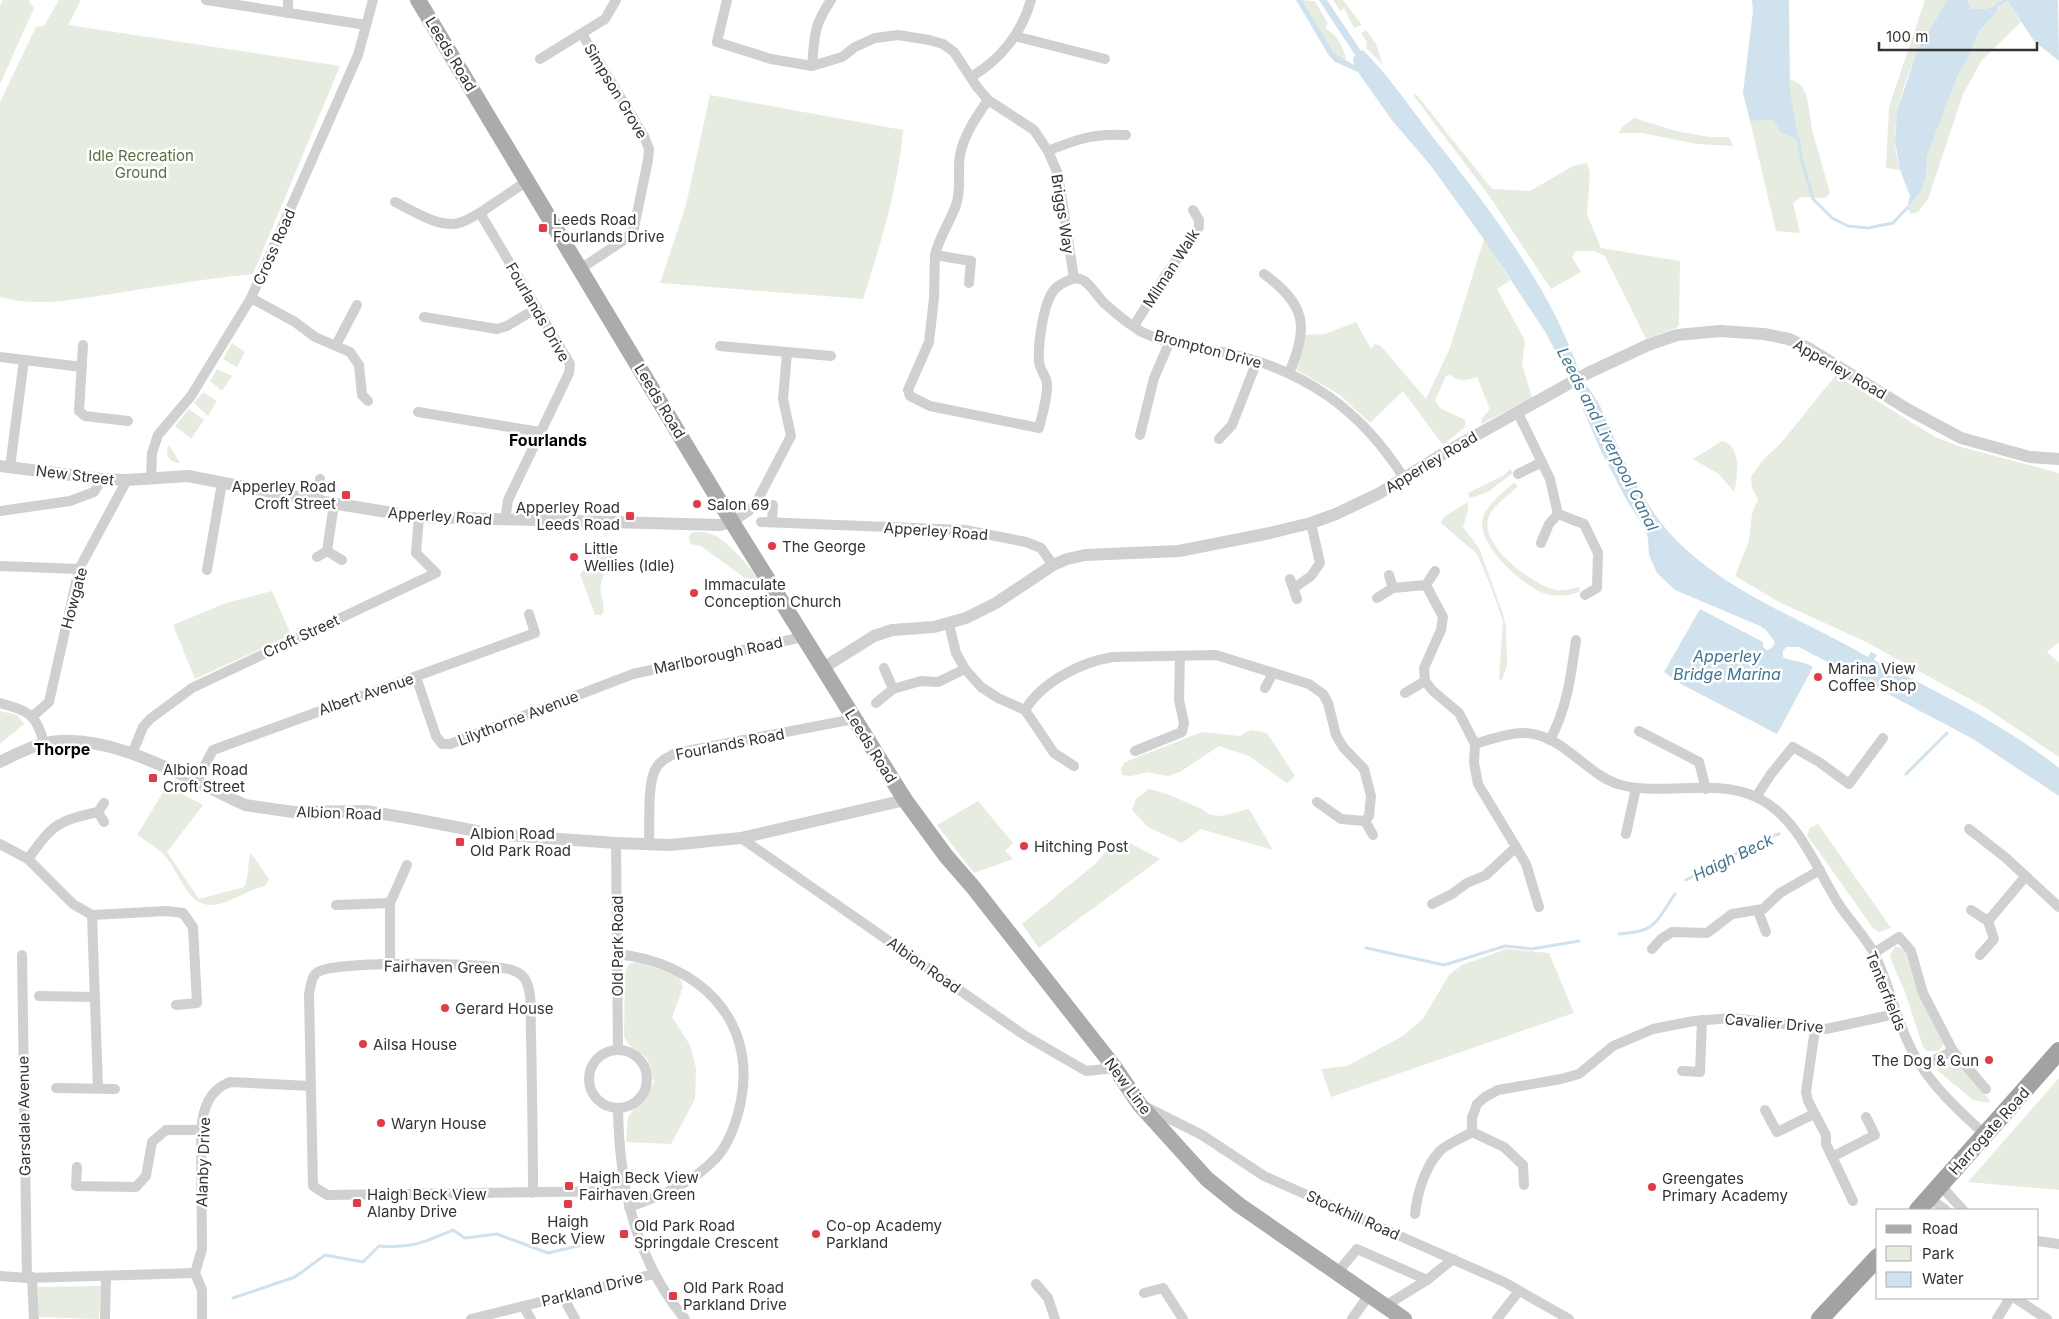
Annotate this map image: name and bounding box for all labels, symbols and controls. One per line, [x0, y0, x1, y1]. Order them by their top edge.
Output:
street label: Leeds Road [421, 13, 481, 95]
scale bar [1879, 20, 2036, 52]
text: 100 m [1886, 27, 1928, 46]
street label: Simpson Grove [580, 40, 652, 142]
park label: Idle Recreation Ground [88, 146, 194, 182]
street label: Briggs Way [1047, 173, 1079, 256]
street label: Cross Road [249, 206, 299, 288]
place label: Leeds Road Fourlands Drive [553, 210, 664, 246]
marker: Leeds Road Fourlands Drive [537, 222, 549, 234]
street label: Milman Walk [1139, 225, 1204, 311]
street label: Fourlands Drive [502, 259, 574, 365]
street label: Brompton Drive [1152, 326, 1264, 372]
street label: Apperley Road [1790, 335, 1890, 403]
water label: Leeds and Liverpool Canal [1553, 344, 1663, 534]
street label: Leeds Road [630, 360, 690, 442]
street label: Apperley Road [1381, 427, 1481, 497]
district label: Fourlands [509, 430, 587, 450]
street label: New Street [35, 461, 115, 489]
place label: Apperley Road Croft Street [232, 477, 336, 513]
marker: Apperley Road Croft Street [340, 489, 352, 501]
place label: Salon 69 [707, 495, 769, 514]
place label: Apperley Road Leeds Road [516, 498, 620, 534]
marker: Salon 69 [691, 498, 703, 510]
street label: Apperley Road [387, 503, 493, 529]
marker: Apperley Road Leeds Road [624, 510, 636, 522]
street label: Apperley Road [883, 518, 989, 544]
place label: The George [782, 537, 866, 556]
place label: Little Wellies (Idle) [584, 539, 675, 575]
marker: The George [766, 540, 778, 552]
marker: Little Wellies (Idle) [568, 551, 580, 563]
street label: Howgate [57, 565, 91, 631]
place label: Immaculate Conception Church [704, 575, 841, 611]
marker: Immaculate Conception Church [688, 587, 700, 599]
street label: Croft Street [260, 610, 342, 662]
street label: Marlborough Road [652, 632, 784, 678]
water label: Apperley Bridge Marina [1673, 646, 1781, 684]
place label: Marina View Coffee Shop [1828, 659, 1916, 695]
street label: Albert Avenue [316, 669, 416, 719]
marker: Marina View Coffee Shop [1812, 671, 1824, 683]
street label: Lilythorne Avenue [455, 686, 581, 750]
street label: Leeds Road [841, 706, 901, 786]
street label: Fourlands Road [674, 724, 786, 764]
district label: Thorpe [34, 739, 90, 759]
place label: Albion Road Croft Street [163, 760, 248, 796]
marker: Albion Road Croft Street [147, 772, 159, 784]
street label: Albion Road [296, 802, 382, 824]
place label: Albion Road Old Park Road [470, 824, 571, 860]
water label: Haigh Beck [1690, 829, 1777, 885]
marker: Albion Road Old Park Road [454, 836, 466, 848]
place label: Hitching Post [1034, 837, 1128, 856]
marker: Hitching Post [1018, 840, 1030, 852]
street label: Old Park Road [608, 895, 627, 997]
street label: Albion Road [884, 933, 964, 997]
street label: Tenterfields [1861, 948, 1911, 1034]
street label: Fairhaven Green [384, 956, 500, 978]
place label: Gerard House [455, 999, 553, 1018]
marker: Gerard House [439, 1002, 451, 1014]
street label: Cavalier Drive [1724, 1009, 1824, 1037]
place label: Ailsa House [373, 1035, 457, 1054]
marker: Ailsa House [357, 1038, 369, 1050]
place label: The Dog & Gun [1871, 1051, 1979, 1070]
street label: New Line [1101, 1054, 1155, 1118]
marker: The Dog & Gun [1983, 1054, 1995, 1066]
street label: Garsdale Avenue [13, 1056, 35, 1176]
street label: Harrogate Road [1945, 1083, 2033, 1179]
place label: Waryn House [391, 1114, 487, 1133]
street label: Alanby Drive [192, 1117, 214, 1207]
marker: Waryn House [375, 1117, 387, 1129]
place label: Haigh Beck View Fairhaven Green [579, 1168, 699, 1204]
place label: Greengates Primary Academy [1662, 1169, 1789, 1205]
marker: Haigh Beck View Fairhaven Green [563, 1180, 575, 1192]
marker: Greengates Primary Academy [1646, 1181, 1658, 1193]
place label: Haigh Beck View Alanby Drive [367, 1185, 487, 1221]
street label: Stockhill Road [1303, 1186, 1403, 1244]
marker: Haigh Beck View Alanby Drive [351, 1197, 363, 1209]
marker: Haigh Beck View [562, 1198, 574, 1210]
legend [1876, 1209, 2039, 1299]
place label: Haigh Beck View [531, 1212, 605, 1248]
place label: Old Park Road Springdale Crescent [634, 1216, 779, 1252]
place label: Co-op Academy Parkland [826, 1216, 943, 1252]
text: Road [1922, 1219, 1958, 1238]
marker: Old Park Road Springdale Crescent [618, 1228, 630, 1240]
marker: Co-op Academy Parkland [810, 1228, 822, 1240]
text: Park [1922, 1244, 1955, 1263]
street label: Parkland Drive [539, 1267, 645, 1311]
text: Water [1922, 1269, 1964, 1288]
place label: Old Park Road Parkland Drive [683, 1278, 787, 1314]
marker: Old Park Road Parkland Drive [667, 1290, 679, 1302]

